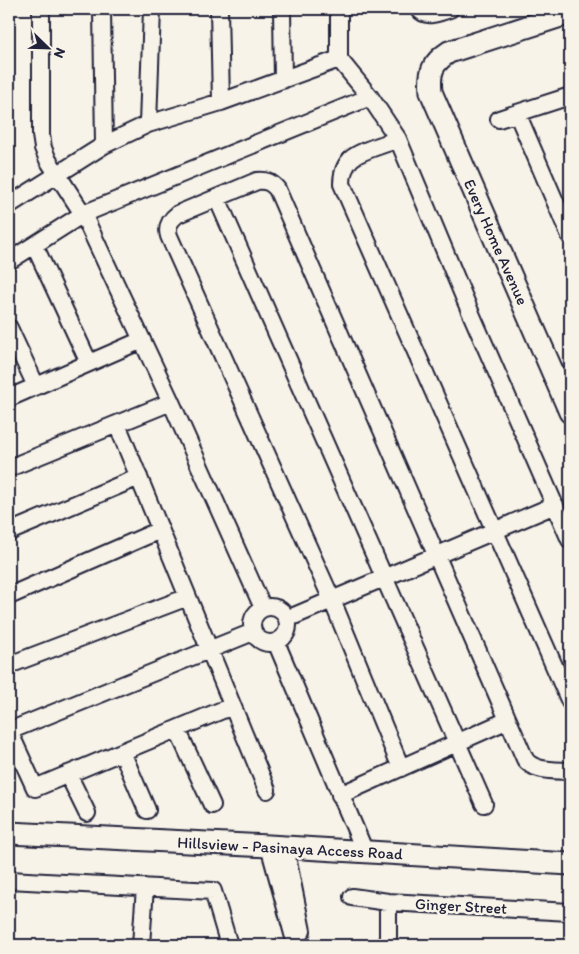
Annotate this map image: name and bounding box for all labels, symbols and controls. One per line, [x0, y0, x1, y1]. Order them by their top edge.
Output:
north arrow [22, 22, 72, 72]
text: N [50, 45, 69, 61]
street label: Every Home Avenue [460, 176, 532, 308]
street label: Hillsview - Pasinaya Access Road [177, 833, 403, 863]
street label: Ginger Street [414, 894, 508, 918]

